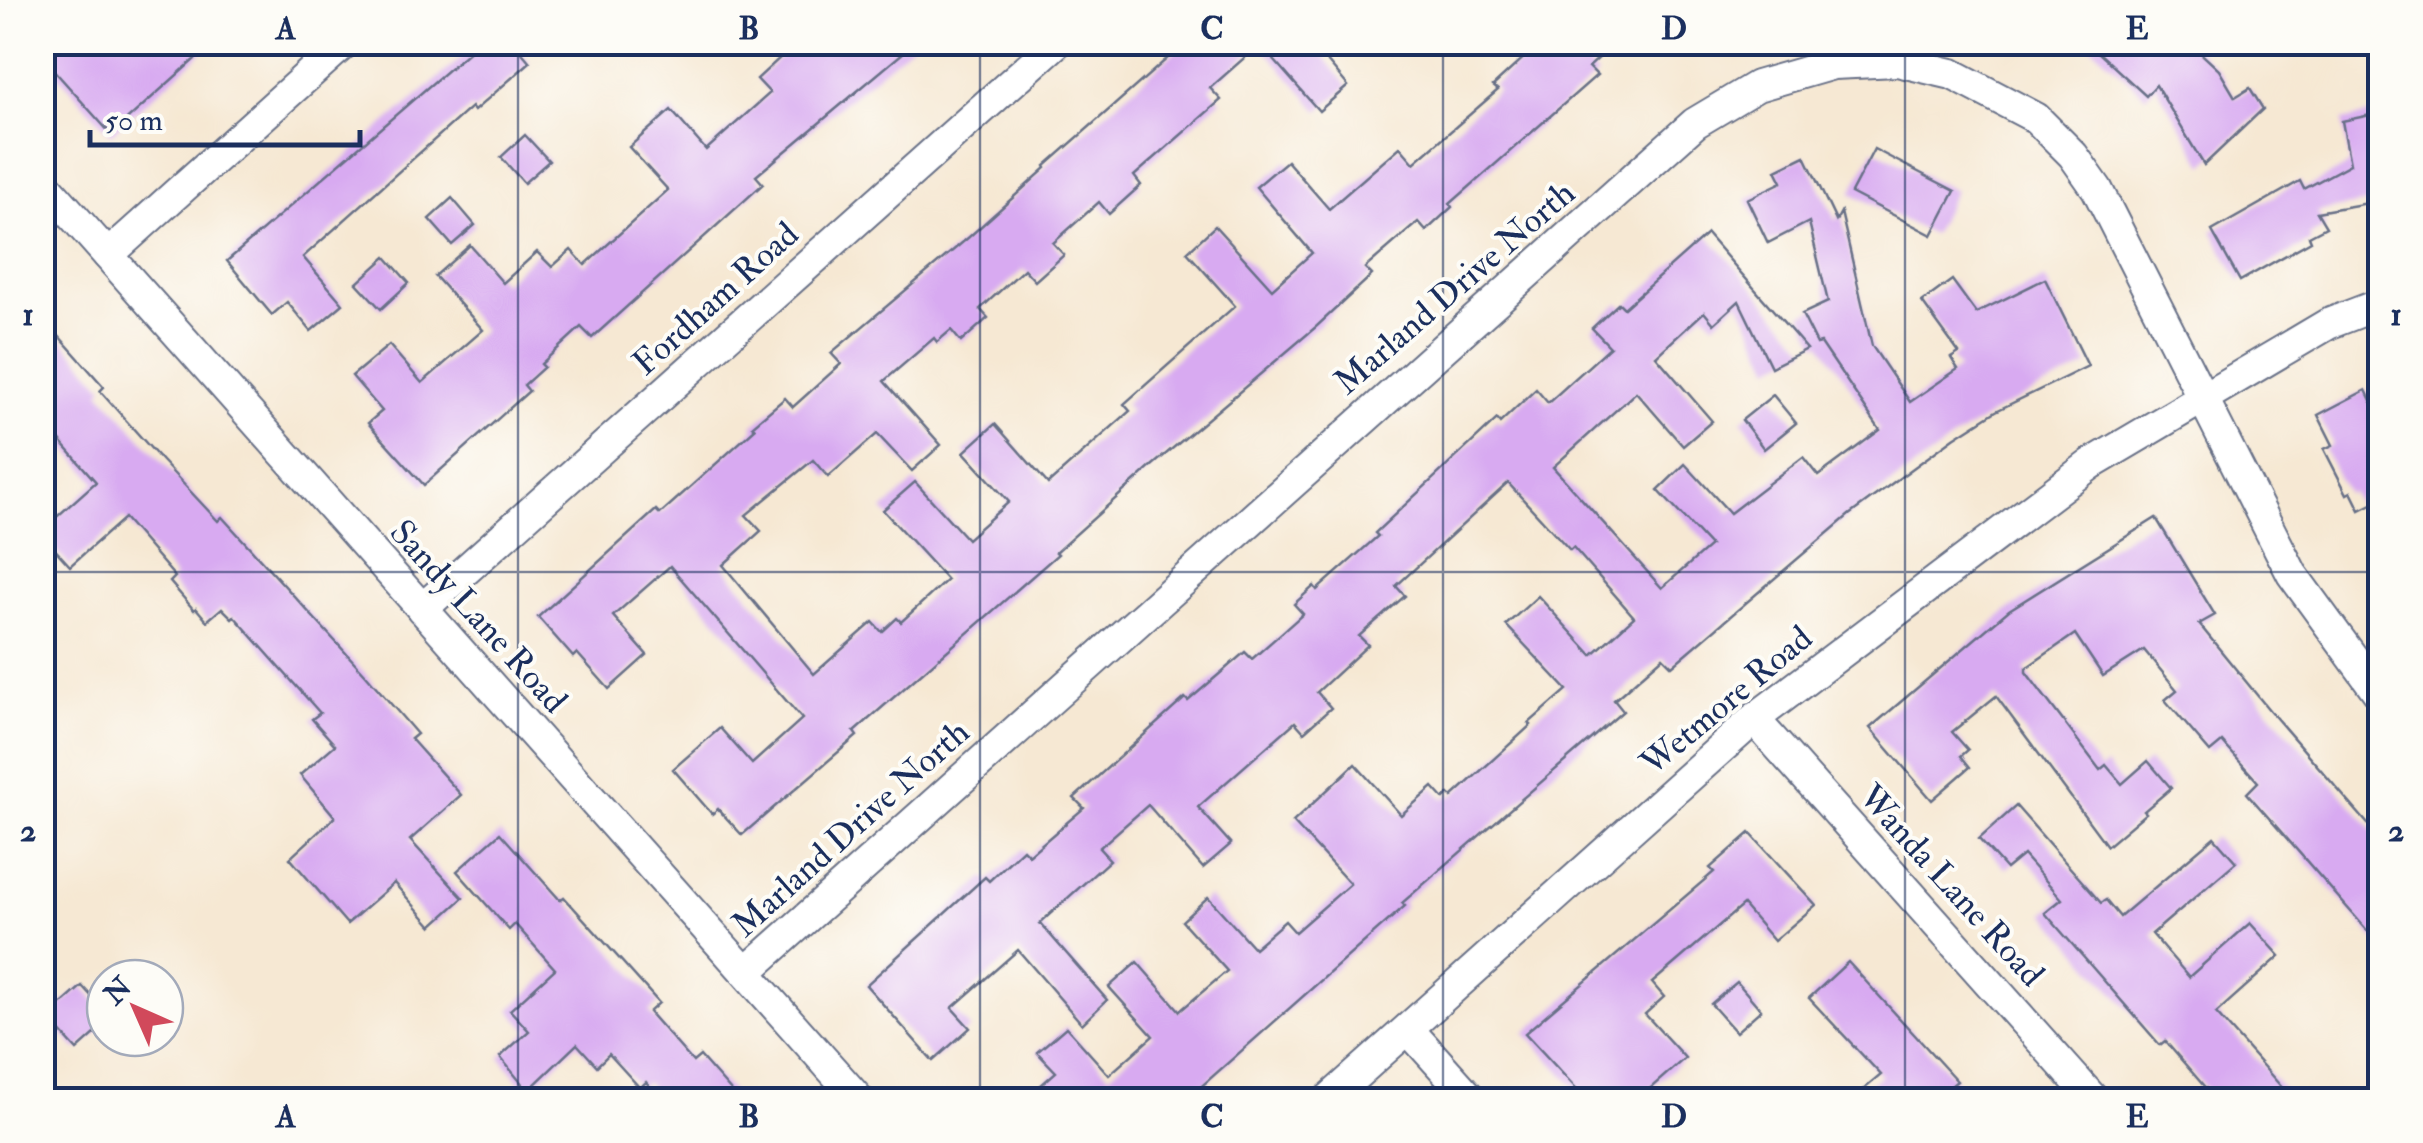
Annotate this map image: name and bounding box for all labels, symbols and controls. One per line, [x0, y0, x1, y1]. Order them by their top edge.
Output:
text: A [274, 9, 297, 49]
text: B [739, 9, 759, 49]
text: C [1200, 9, 1224, 49]
text: D [1661, 9, 1687, 49]
text: E [2125, 9, 2149, 49]
scale bar [90, 85, 360, 147]
text: 50 m [105, 102, 163, 139]
street label: Marland Drive North [1325, 171, 1584, 404]
street label: Fordham Road [623, 213, 808, 385]
text: 1 [22, 295, 34, 335]
text: 1 [2390, 295, 2402, 335]
street label: Sandy Lane Road [380, 511, 576, 722]
street label: Wetmore Road [1631, 616, 1821, 786]
street label: Marland Drive North [723, 711, 979, 947]
street label: Wanda Lane Road [1848, 775, 2054, 996]
text: 2 [20, 811, 36, 851]
text: 2 [2388, 811, 2404, 851]
north arrow [85, 958, 185, 1058]
text: N [96, 969, 140, 1013]
text: A [274, 1097, 297, 1137]
text: B [739, 1097, 759, 1137]
text: C [1200, 1097, 1224, 1137]
text: D [1661, 1097, 1687, 1137]
text: E [2125, 1097, 2149, 1137]

